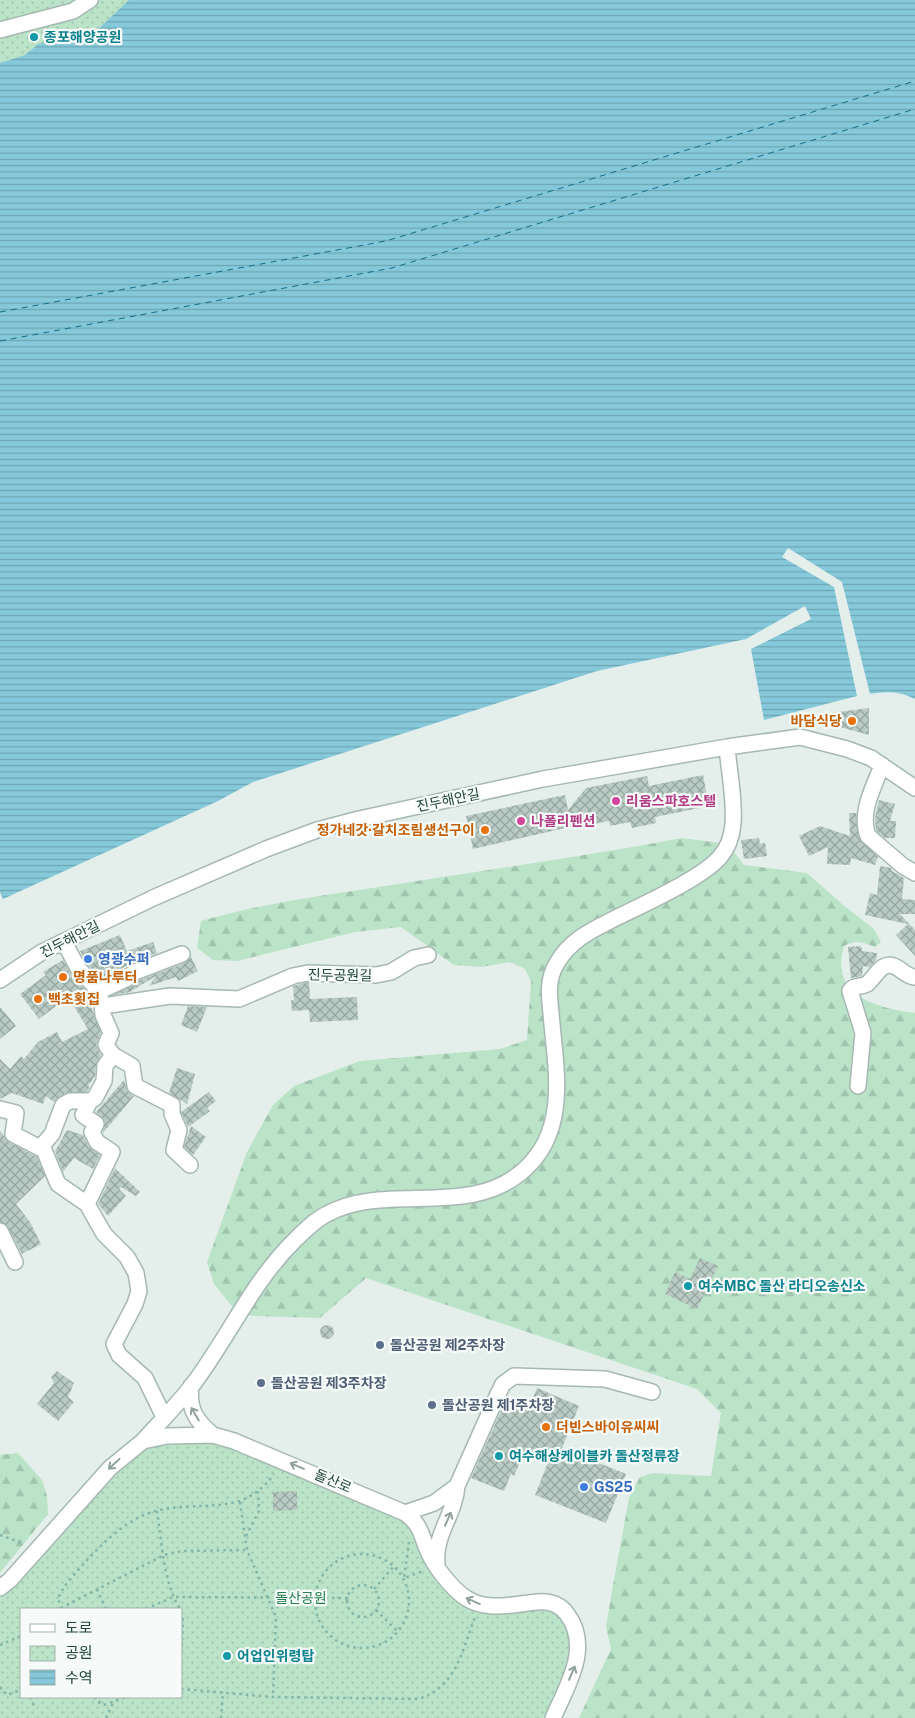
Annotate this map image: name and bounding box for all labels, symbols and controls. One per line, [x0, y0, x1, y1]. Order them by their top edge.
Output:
place label: 종포해양공원 [44, 29, 121, 45]
marker: 종포해양공원 [28, 31, 40, 43]
place label: 바담식당 [790, 713, 842, 729]
marker: 바담식당 [846, 715, 858, 727]
street label: 진두해안길 [415, 785, 481, 815]
place label: 리움스파호스텔 [626, 793, 716, 809]
marker: 리움스파호스텔 [610, 795, 622, 807]
place label: 나폴리펜션 [531, 813, 595, 829]
marker: 나폴리펜션 [515, 815, 527, 827]
place label: 정가네갓·갈치조림생선구이 [317, 822, 475, 838]
marker: 정가네갓·갈치조림생선구이 [479, 824, 491, 836]
street label: 진두해안길 [38, 917, 102, 961]
place label: 영광수퍼 [98, 951, 150, 967]
marker: 영광수퍼 [82, 953, 94, 965]
street label: 진두공원길 [308, 966, 372, 984]
place label: 명품나루터 [73, 969, 137, 985]
marker: 명품나루터 [57, 971, 69, 983]
place label: 백초횟집 [48, 991, 100, 1007]
marker: 백초횟집 [32, 993, 44, 1005]
place label: 여수MBC 돌산 라디오송신소 [698, 1278, 866, 1294]
marker: 여수MBC 돌산 라디오송신소 [682, 1280, 694, 1292]
place label: 돌산공원 제2주차장 [390, 1337, 505, 1353]
marker: 돌산공원 제2주차장 [374, 1339, 386, 1351]
place label: 돌산공원 제3주차장 [271, 1375, 387, 1391]
marker: 돌산공원 제3주차장 [255, 1377, 267, 1389]
place label: 돌산공원 제1주차장 [442, 1397, 554, 1413]
marker: 돌산공원 제1주차장 [426, 1399, 438, 1411]
one-way arrow [189, 1407, 199, 1421]
place label: 더빈스바이유씨씨 [556, 1419, 659, 1435]
marker: 더빈스바이유씨씨 [540, 1421, 552, 1433]
place label: 여수해상케이블카 돌산정류장 [509, 1448, 680, 1464]
marker: 여수해상케이블카 돌산정류장 [493, 1450, 505, 1462]
one-way arrow [108, 1458, 121, 1470]
one-way arrow [290, 1460, 305, 1470]
street label: 돌산로 [312, 1466, 354, 1496]
place label: GS25 [594, 1479, 633, 1495]
marker: GS25 [578, 1481, 590, 1493]
one-way arrow [444, 1512, 453, 1527]
park label: 돌산공원 [275, 1590, 327, 1606]
one-way arrow [466, 1595, 481, 1605]
legend [20, 1608, 182, 1698]
text: 도로 [65, 1619, 93, 1636]
text: 공원 [65, 1644, 93, 1661]
place label: 어업인위령탑 [237, 1648, 314, 1664]
marker: 어업인위령탑 [221, 1650, 233, 1662]
one-way arrow [568, 1666, 578, 1681]
text: 수역 [65, 1669, 93, 1686]

